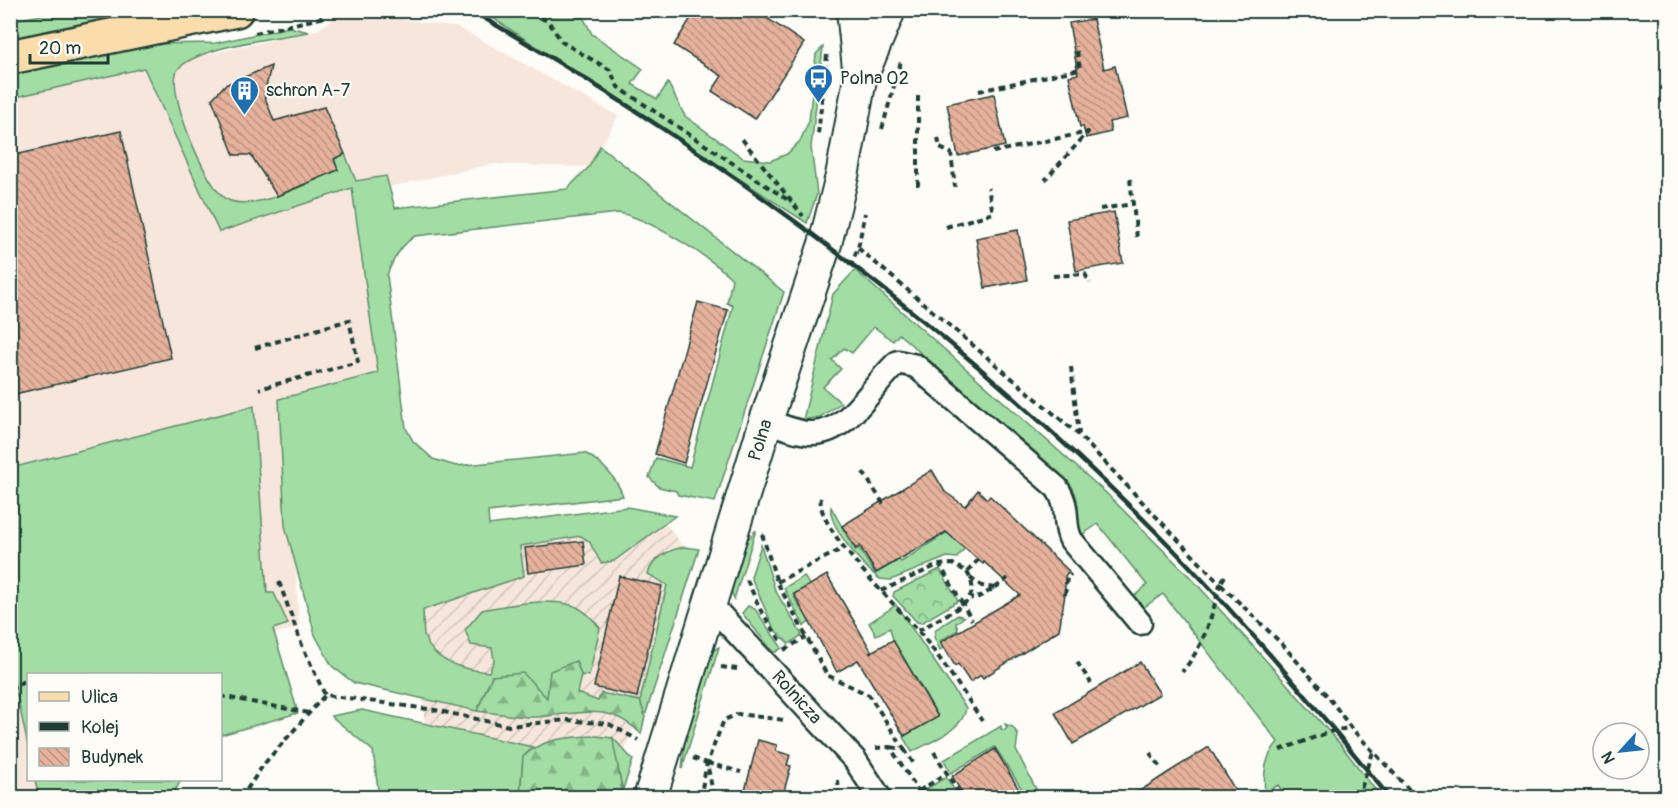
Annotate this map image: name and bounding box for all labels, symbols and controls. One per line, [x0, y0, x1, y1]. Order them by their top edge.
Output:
scale bar [30, 27, 108, 65]
text: 20 m [39, 37, 81, 60]
bus stop icon: Polna 02 [803, 62, 835, 104]
place label: Polna 02 [840, 67, 909, 90]
building icon: schron A-7 [229, 74, 261, 116]
place label: schron A-7 [266, 79, 351, 102]
street label: Polna [743, 416, 778, 464]
street label: Rolnicza [766, 666, 827, 729]
legend [27, 673, 222, 781]
text: Ulica [81, 686, 118, 709]
text: Kolej [81, 716, 119, 739]
north arrow [1591, 721, 1651, 781]
text: Budynek [81, 746, 144, 769]
text: N [1597, 748, 1620, 767]

